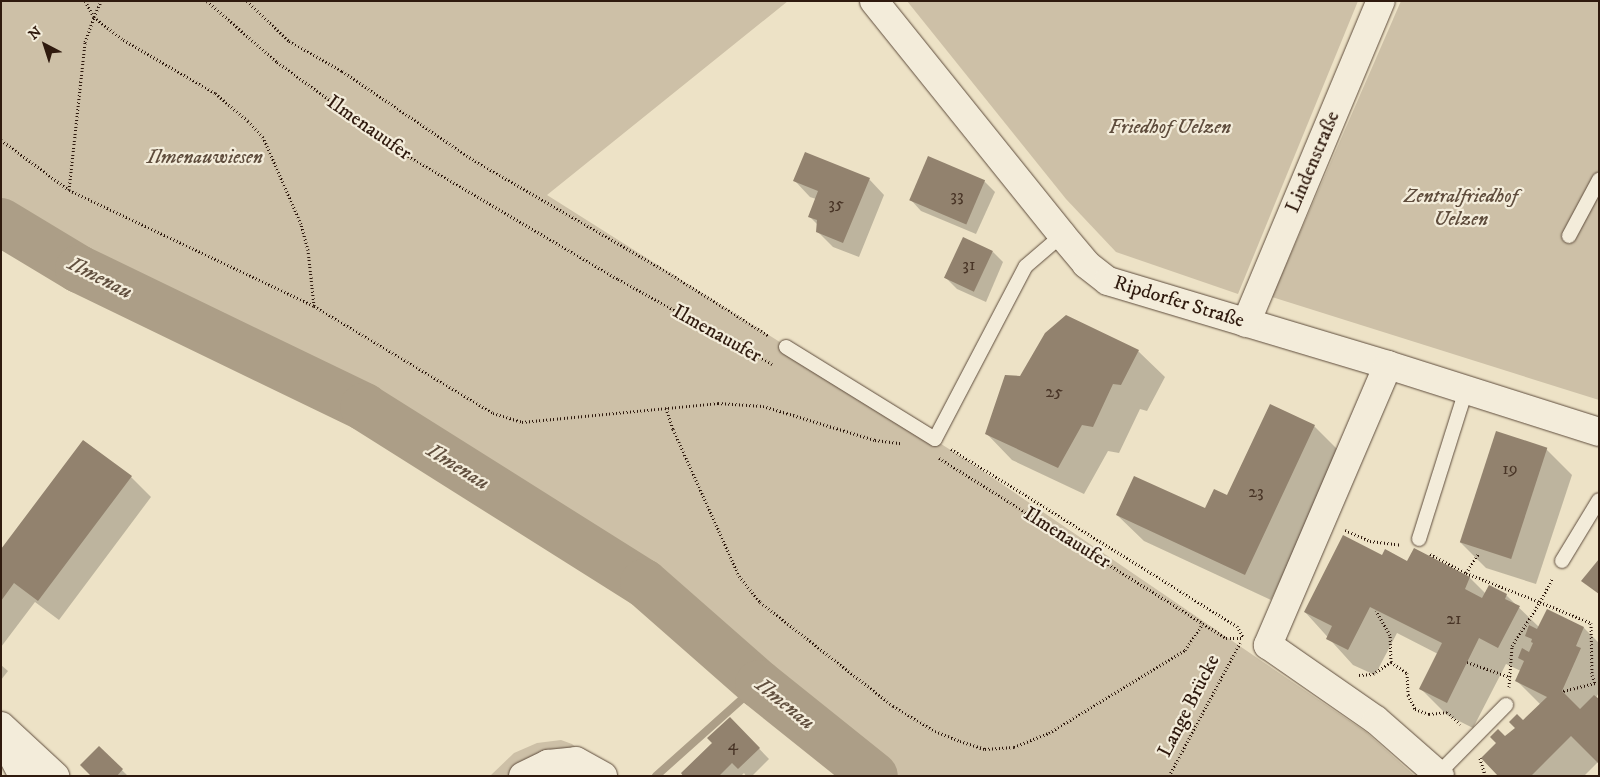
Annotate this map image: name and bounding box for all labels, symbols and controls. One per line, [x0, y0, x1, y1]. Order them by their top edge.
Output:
north arrow [20, 20, 70, 70]
text: N [25, 23, 46, 44]
street label: Ilmenauufer [322, 90, 416, 166]
street label: Lindenstraße [1281, 108, 1345, 216]
park label: Friedhof Uelzen [1109, 115, 1231, 139]
park label: Ilmenauwiesen [147, 145, 263, 169]
park label: Zentralfriedhof Uelzen [1404, 184, 1518, 231]
house number: 33 [950, 185, 964, 207]
house number: 35 [828, 193, 844, 215]
water label: Ilmenau [64, 251, 136, 305]
house number: 31 [962, 254, 976, 276]
street label: Ripdorfer Straße [1111, 271, 1247, 333]
street label: Ilmenauufer [668, 300, 766, 368]
house number: 25 [1045, 381, 1063, 403]
water label: Ilmenau [422, 438, 494, 496]
house number: 19 [1502, 458, 1518, 480]
house number: 23 [1248, 481, 1264, 503]
street label: Ilmenauufer [1019, 502, 1115, 574]
house number: 21 [1446, 608, 1462, 630]
street label: Lange Brücke [1153, 651, 1225, 761]
water label: Ilmenau [750, 673, 820, 735]
house number: 4 [728, 734, 738, 756]

